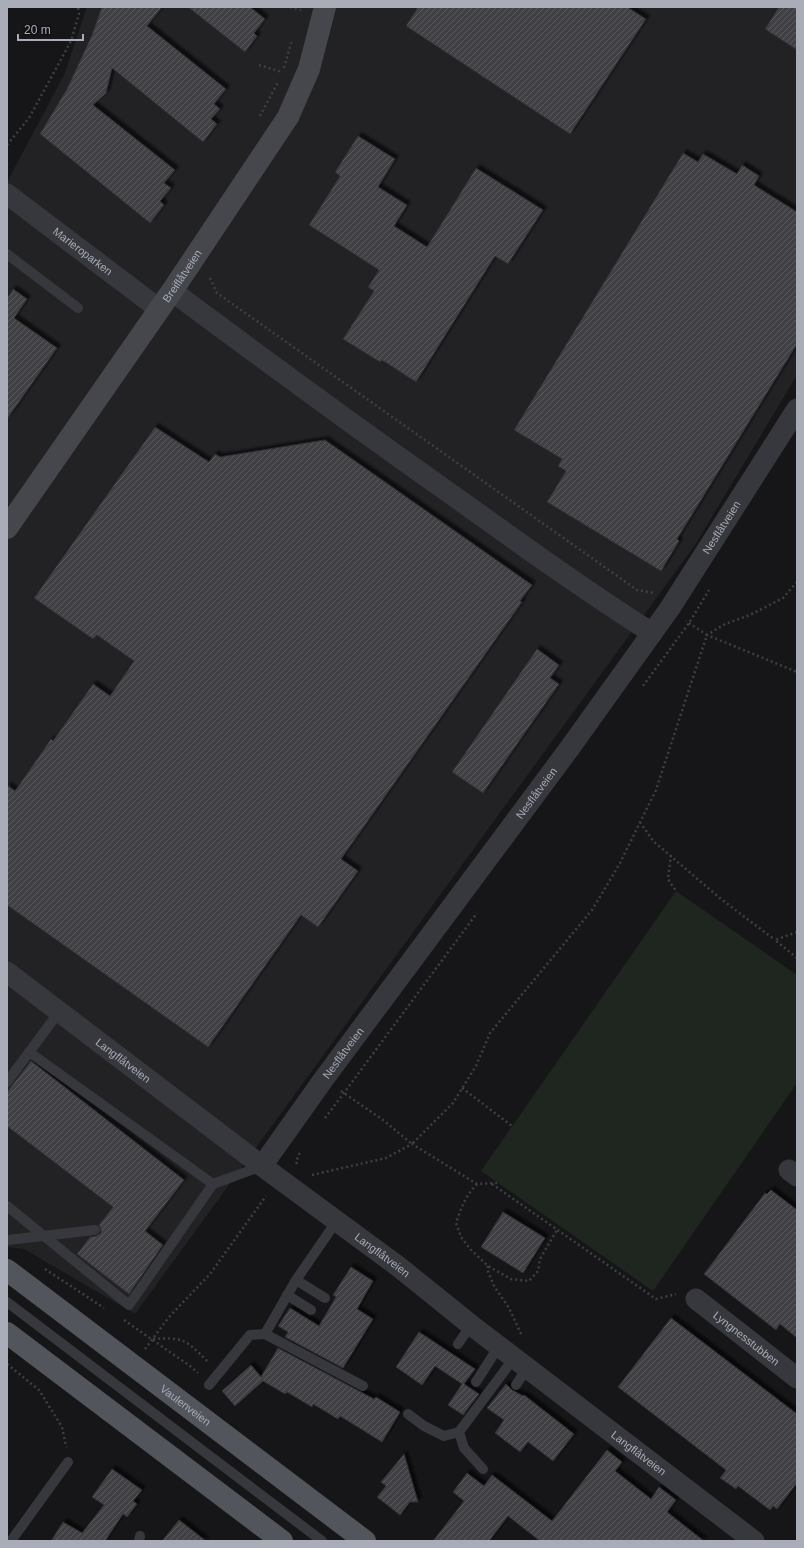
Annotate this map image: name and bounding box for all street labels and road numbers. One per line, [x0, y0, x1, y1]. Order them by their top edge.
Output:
street label: Marieroparken [51, 225, 115, 278]
street label: Breiflåtveien [160, 247, 204, 304]
street label: Nesflåtveien [700, 499, 743, 556]
street label: Nesflåtveien [513, 765, 559, 821]
street label: Nesflåtveien [320, 1025, 366, 1081]
street label: Langflåtveien [93, 1036, 153, 1085]
street label: Langflåtveien [352, 1230, 412, 1279]
street label: Lyngnesstubben [711, 1309, 782, 1368]
street label: Vaulenveien [158, 1382, 213, 1428]
street label: Langflåtveien [609, 1428, 668, 1478]

